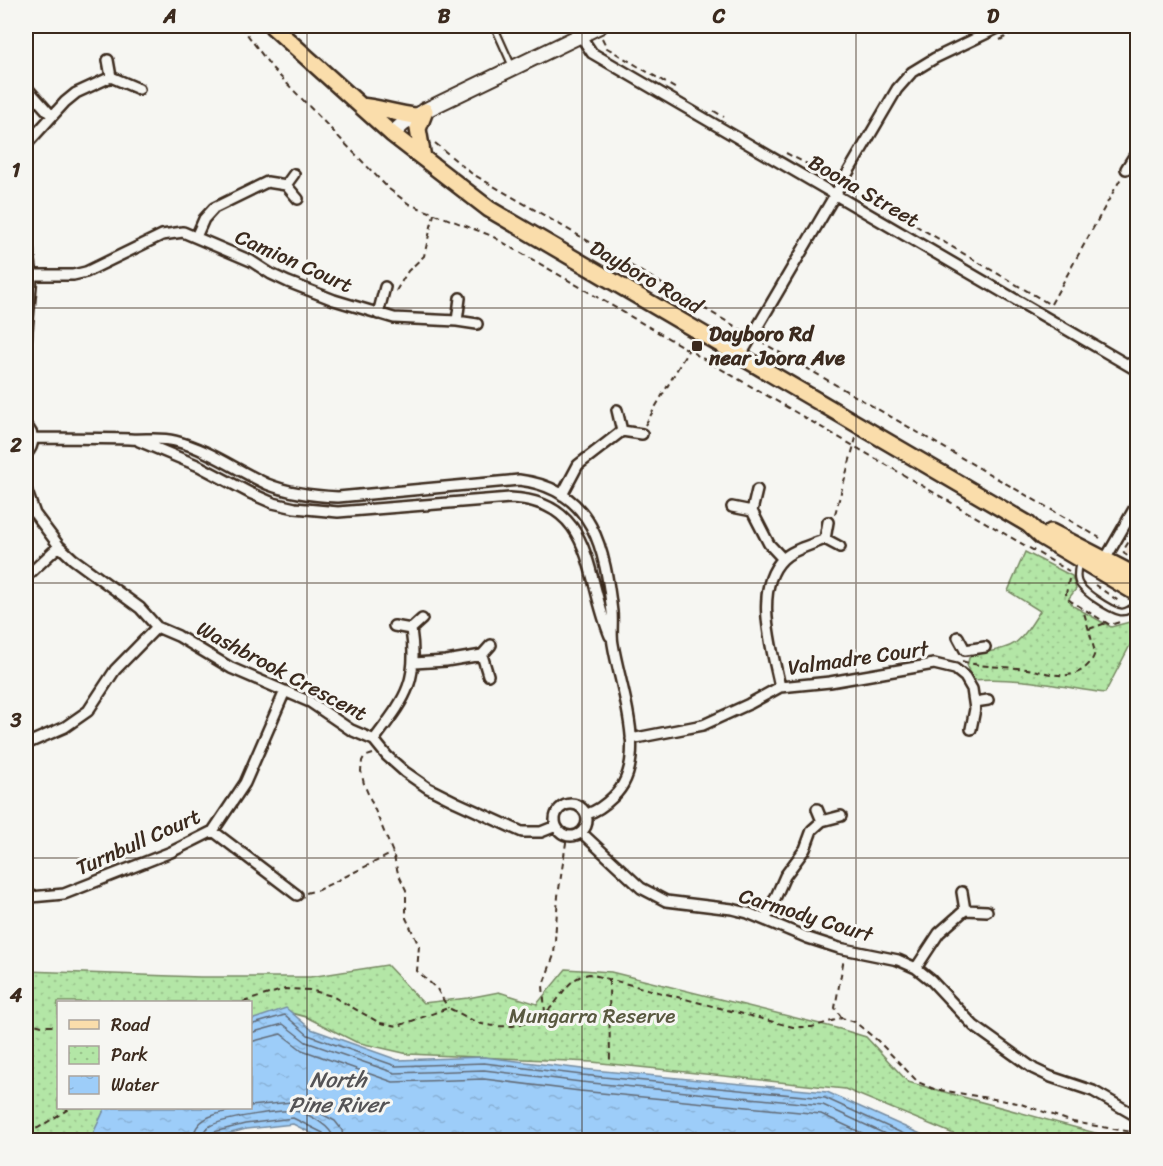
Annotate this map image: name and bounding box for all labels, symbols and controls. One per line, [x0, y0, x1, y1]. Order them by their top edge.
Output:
text: A [162, 0, 177, 34]
text: B [438, 0, 451, 34]
text: C [712, 0, 726, 34]
text: D [987, 0, 1000, 34]
street label: Boona Street [801, 144, 927, 238]
text: 1 [12, 153, 21, 188]
street label: Camion Court [229, 218, 359, 304]
street label: Dayboro Road [582, 229, 711, 326]
place label: Dayboro Rd near Joora Ave [708, 315, 846, 377]
marker: Dayboro Rd near Joora Ave [690, 339, 704, 353]
text: 2 [9, 428, 22, 463]
street label: Washbrook Crescent [190, 610, 374, 732]
street label: Valmadre Court [785, 629, 932, 687]
text: 3 [10, 703, 22, 738]
street label: Turnbull Court [69, 798, 207, 886]
street label: Carmody Court [734, 877, 879, 954]
text: 4 [9, 978, 23, 1013]
park label: Mungarra Reserve [509, 997, 675, 1035]
legend [57, 1001, 252, 1109]
text: Road [111, 1009, 151, 1041]
text: Park [111, 1039, 148, 1071]
water label: North Pine River [289, 1060, 391, 1124]
text: Water [111, 1069, 160, 1101]

